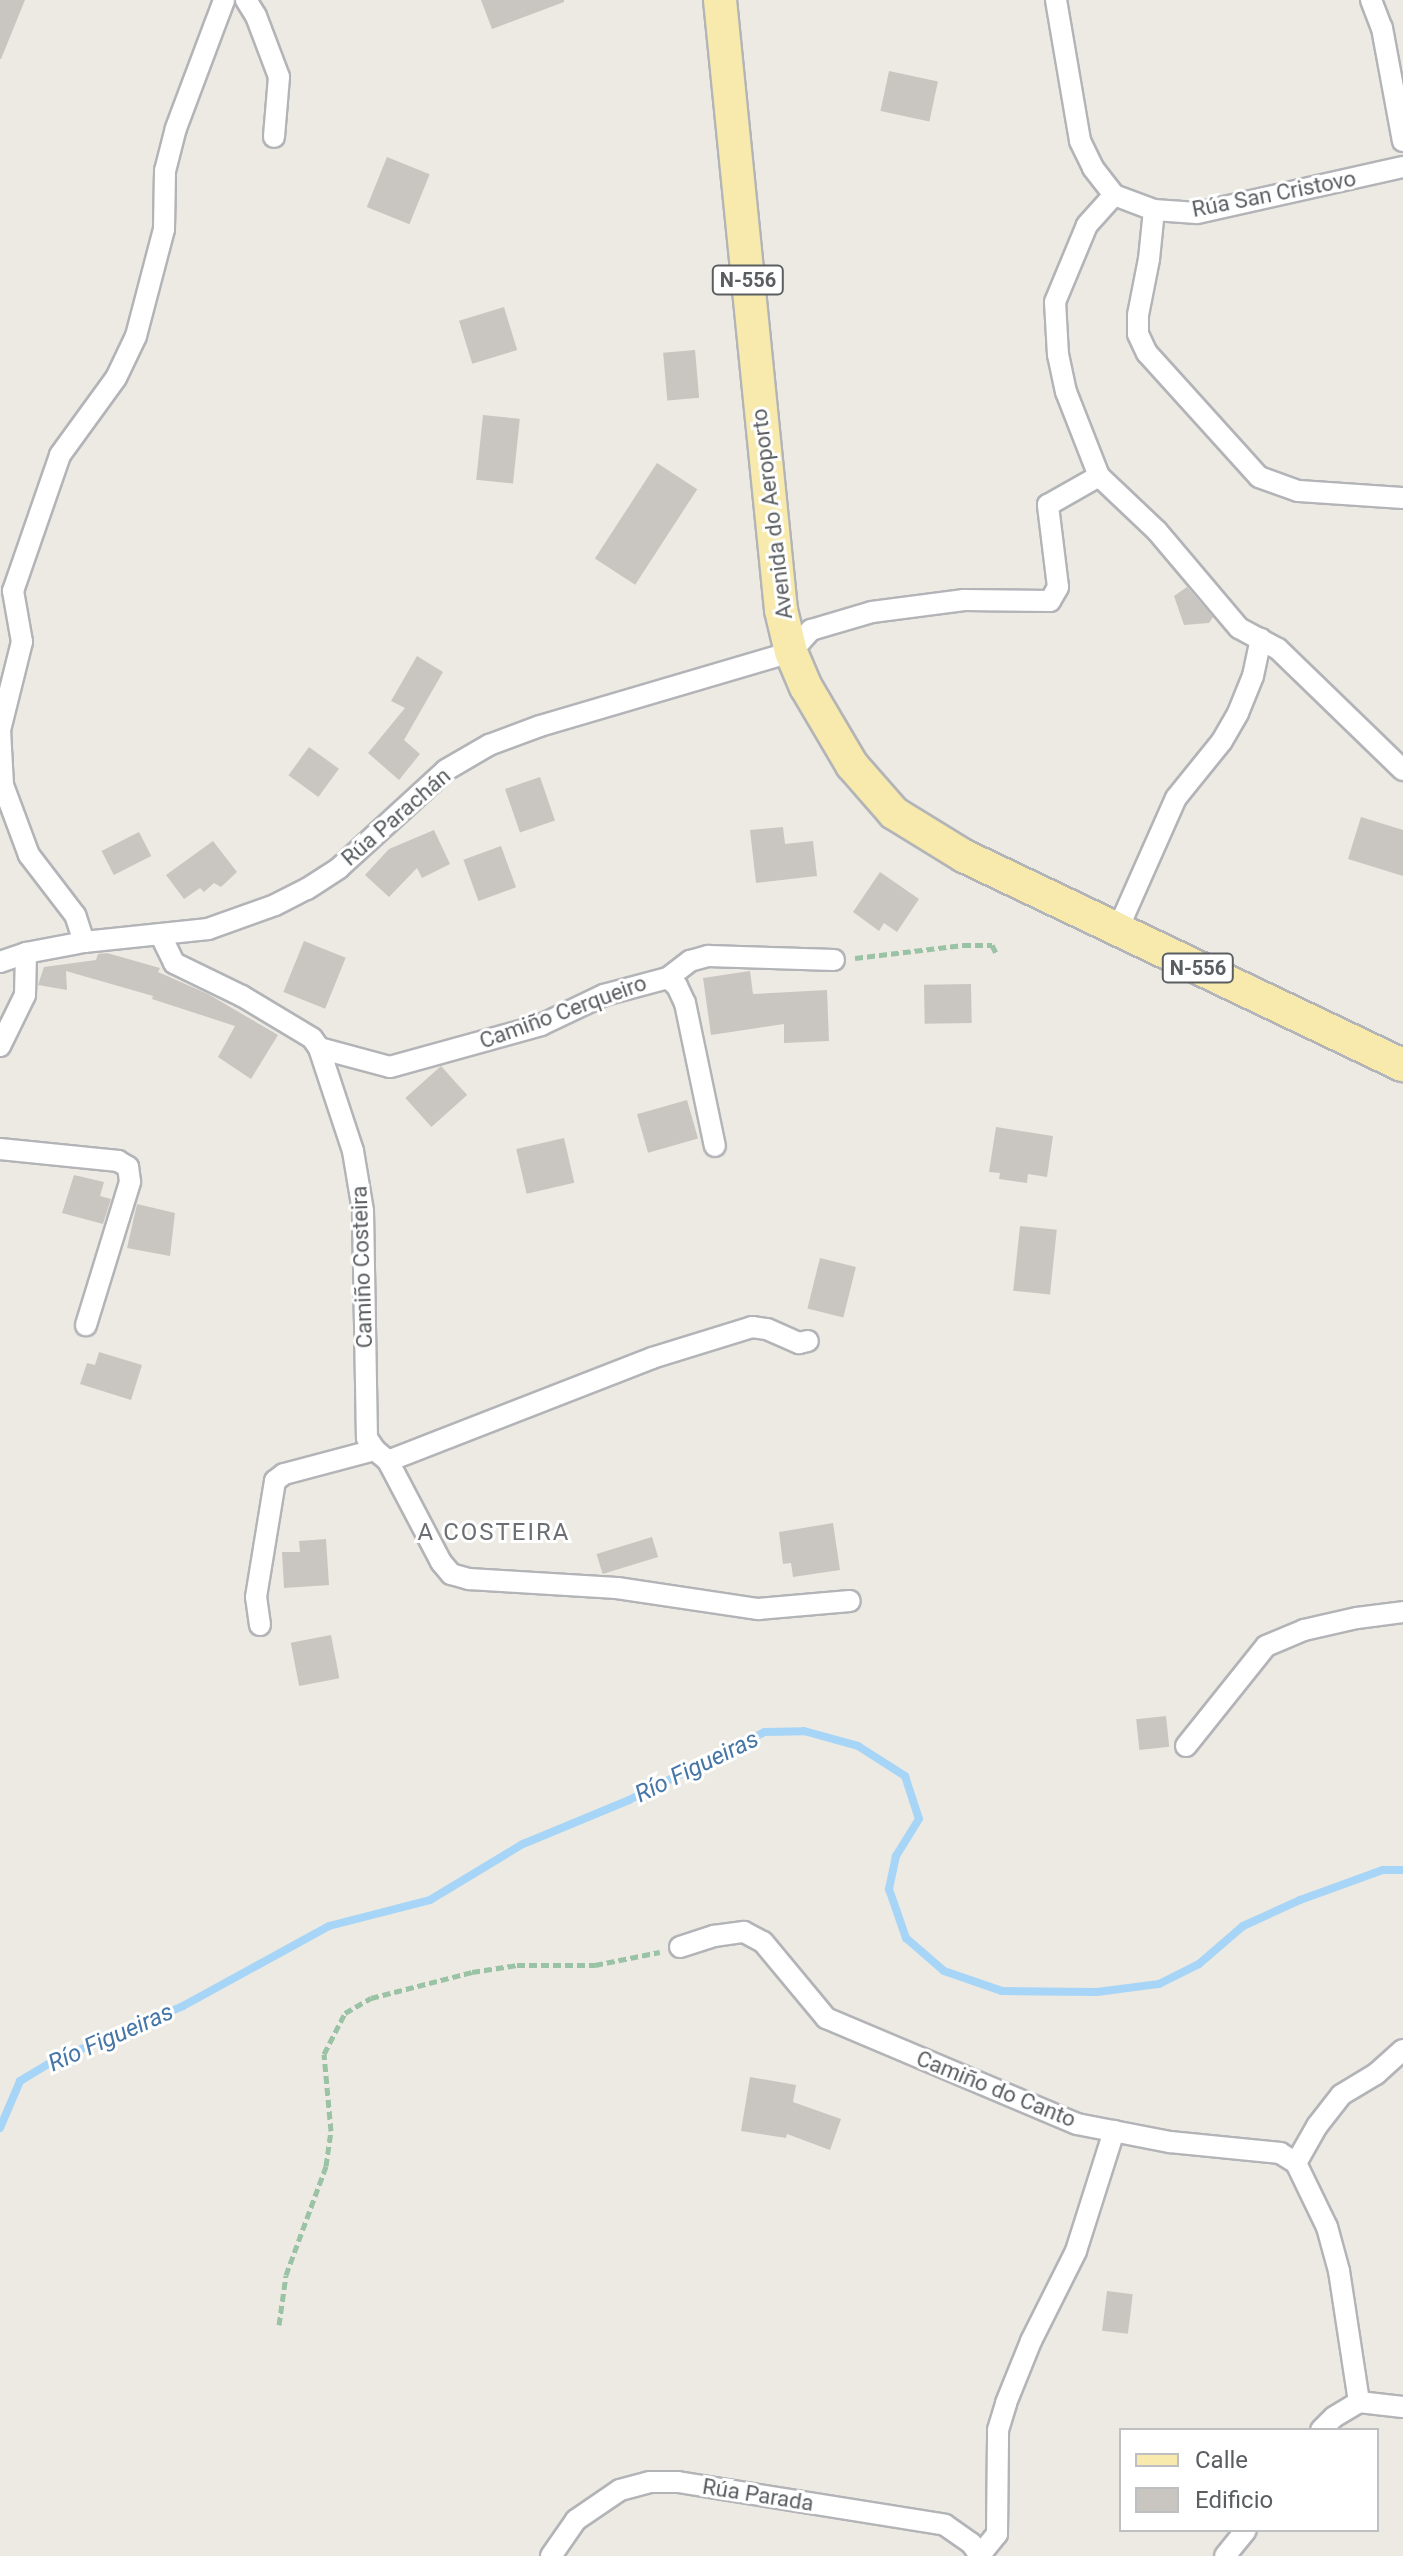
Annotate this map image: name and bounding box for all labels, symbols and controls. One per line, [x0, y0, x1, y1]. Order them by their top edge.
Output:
street label: Rúa San Cristovo [1190, 165, 1358, 223]
road number: N-556 [710, 264, 786, 296]
street label: Avenida do Aeroporto [746, 407, 798, 621]
street label: Rúa Parachán [336, 763, 456, 871]
road number: N-556 [1160, 952, 1236, 984]
street label: Camiño Cerqueiro [476, 970, 650, 1054]
street label: Camiño Costeira [346, 1185, 378, 1349]
district label: A COSTEIRA [418, 1519, 570, 1547]
water label: Río Figueiras [631, 1725, 763, 1809]
water label: Río Figueiras [44, 1998, 178, 2078]
street label: Camiño do Canto [912, 2045, 1080, 2133]
legend [1119, 2428, 1379, 2532]
text: Calle [1195, 2446, 1248, 2474]
street label: Rúa Parada [701, 2473, 815, 2517]
text: Edificio [1195, 2486, 1273, 2514]

